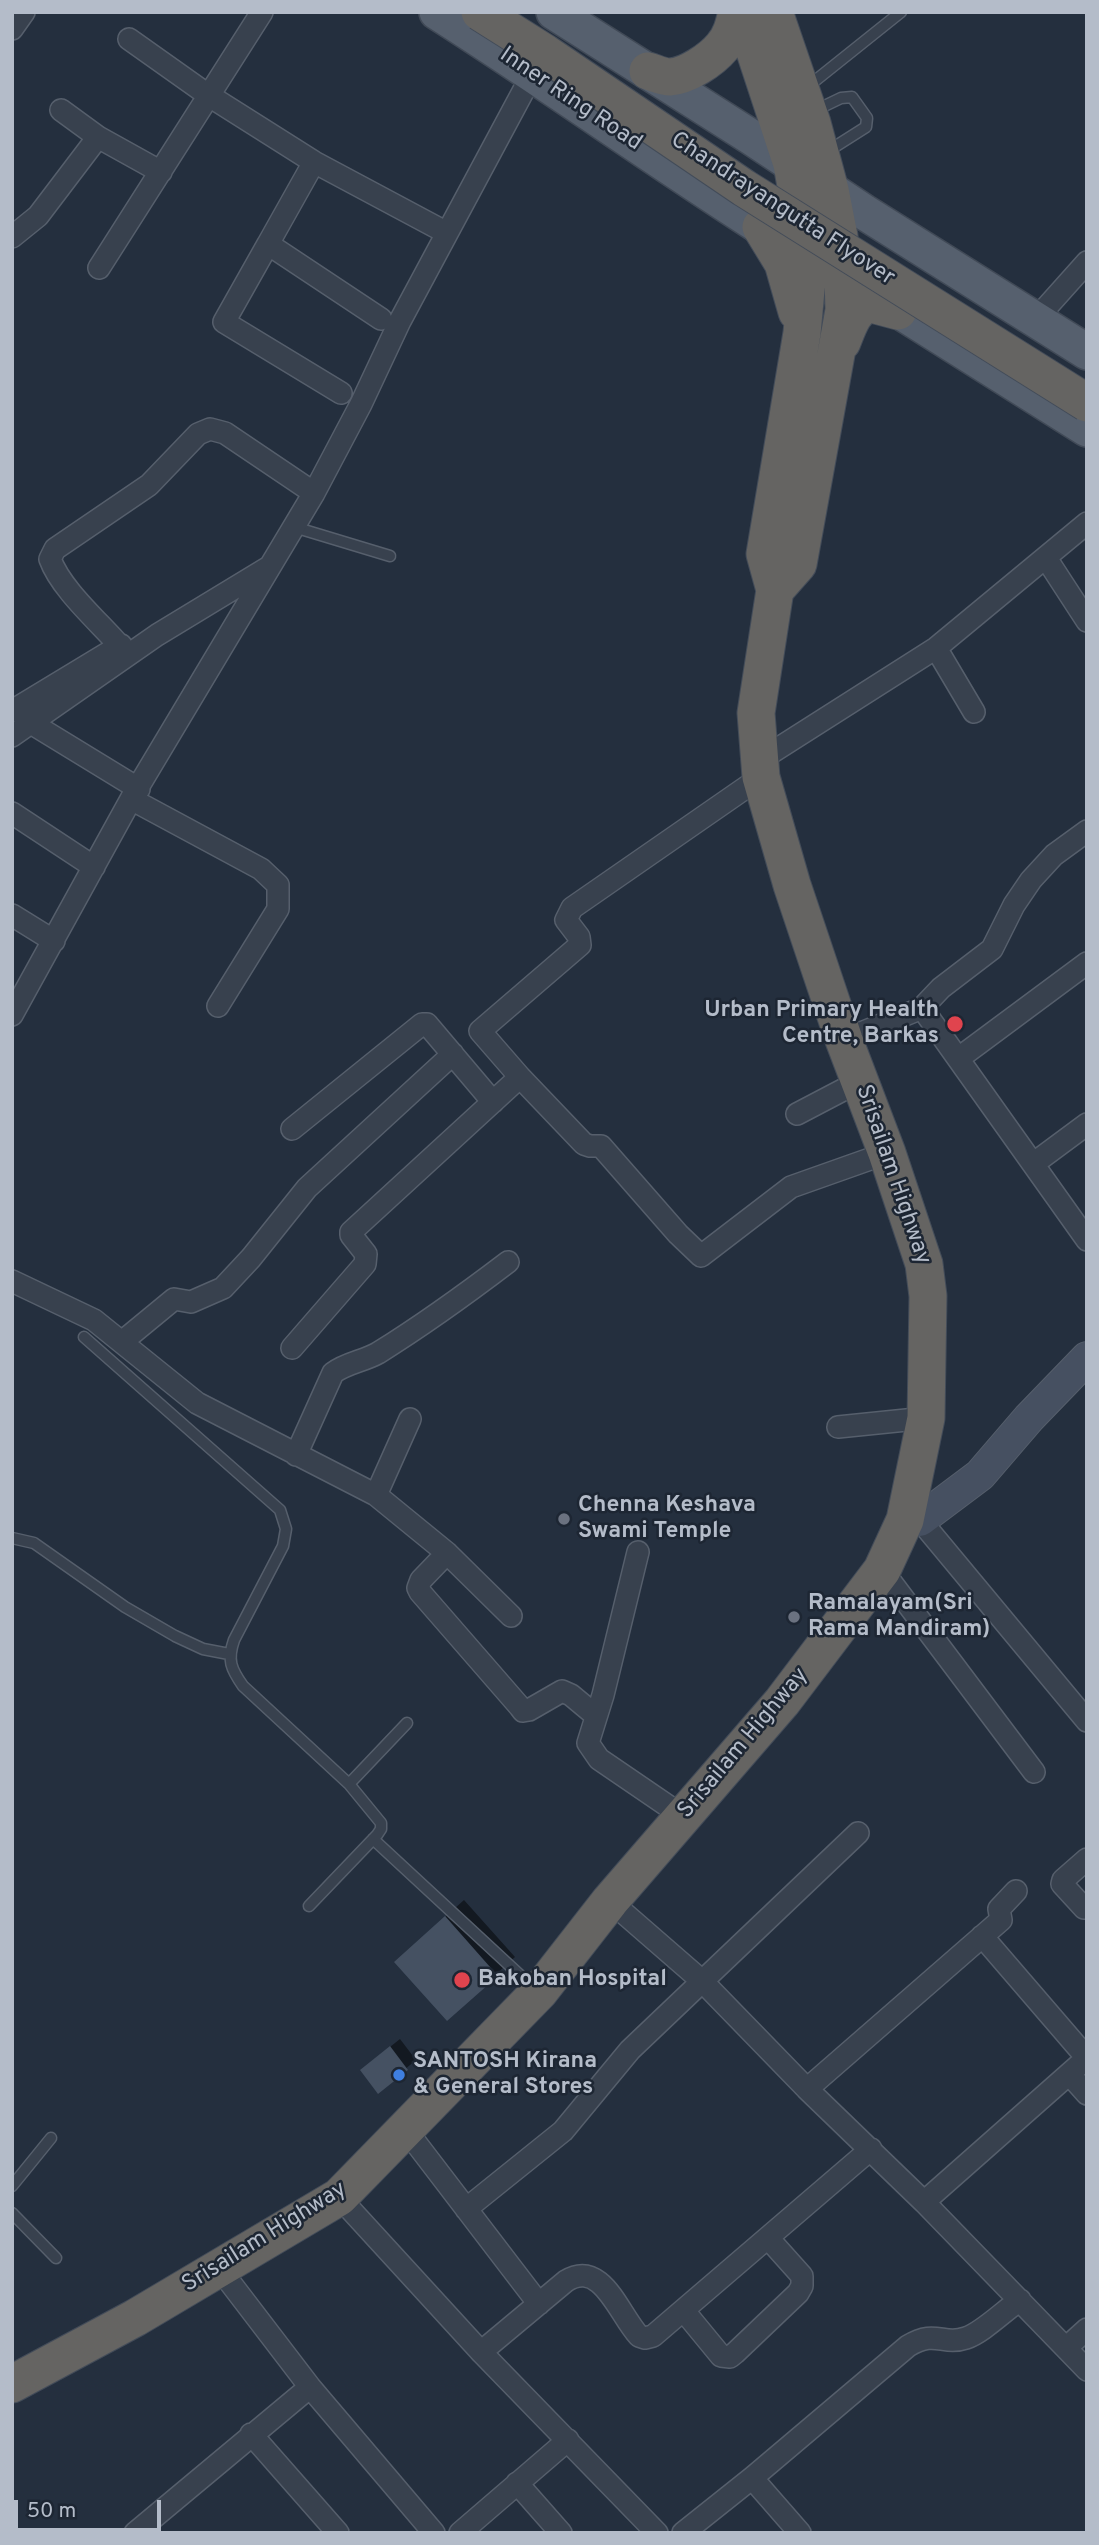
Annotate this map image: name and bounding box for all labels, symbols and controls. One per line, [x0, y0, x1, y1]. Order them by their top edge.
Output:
street label: Inner Ring Road [493, 42, 647, 158]
street label: Chandrayangutta Flyover [665, 127, 899, 293]
place label: Urban Primary Health Centre, Barkas [704, 997, 939, 1051]
marker: Urban Primary Health Centre, Barkas [945, 1014, 965, 1034]
street label: Srisailam Highway [848, 1081, 936, 1269]
place label: Chenna Keshava Swami Temple [578, 1492, 756, 1546]
marker: Chenna Keshava Swami Temple [556, 1511, 572, 1527]
place label: Ramalayam(Sri Rama Mandiram) [808, 1590, 990, 1644]
marker: Ramalayam(Sri Rama Mandiram) [786, 1609, 802, 1625]
street label: Srisailam Highway [673, 1663, 815, 1825]
place label: Bakoban Hospital [478, 1966, 667, 1994]
marker: Bakoban Hospital [452, 1970, 472, 1990]
place label: SANTOSH Kirana & General Stores [413, 2048, 597, 2102]
marker: SANTOSH Kirana & General Stores [391, 2067, 407, 2083]
street label: Srisailam Highway [178, 2176, 352, 2300]
scale bar [18, 2486, 164, 2530]
text: 50 m [27, 2498, 76, 2525]

